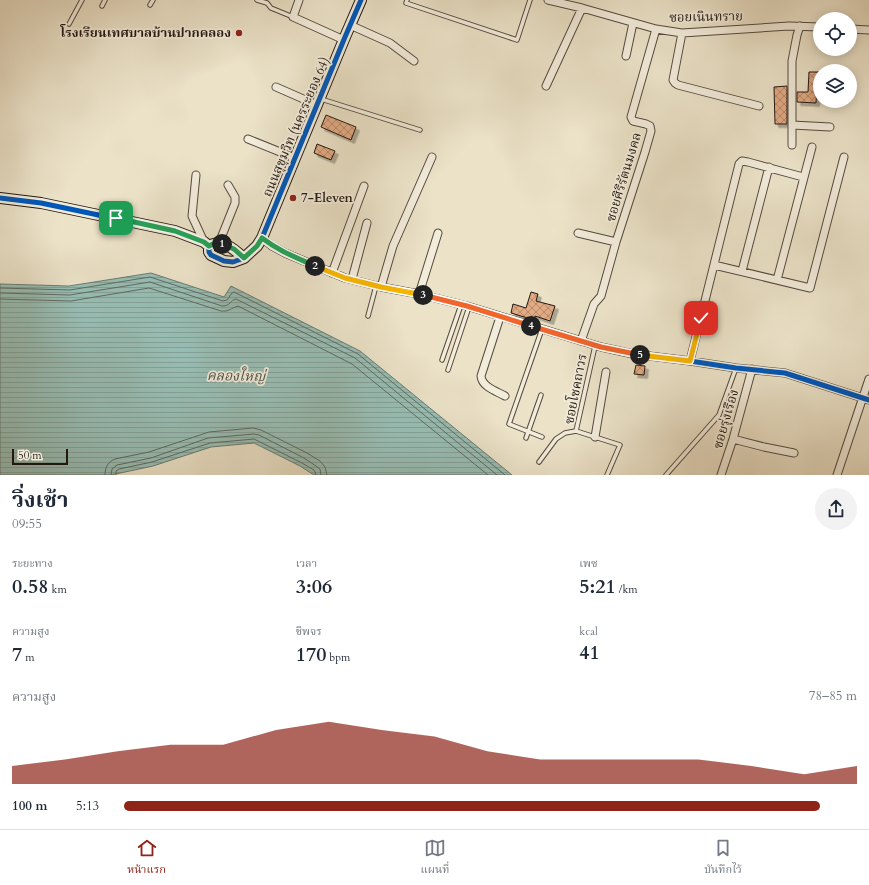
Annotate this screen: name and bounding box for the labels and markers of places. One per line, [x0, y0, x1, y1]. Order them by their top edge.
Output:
place label: โรงเรียนเทศบาลบ้านปากคลอง [59, 24, 231, 42]
marker: โรงเรียนเทศบาลบ้านปากคลอง [234, 28, 244, 38]
place label: 7-Eleven [301, 189, 353, 207]
marker: 7-Eleven [288, 193, 298, 203]
pin [99, 201, 133, 235]
pin: 1 [212, 234, 232, 254]
pin: 2 [305, 256, 325, 276]
pin: 3 [413, 285, 433, 305]
pin [684, 301, 718, 335]
pin: 4 [521, 316, 541, 336]
pin: 5 [630, 345, 650, 365]

